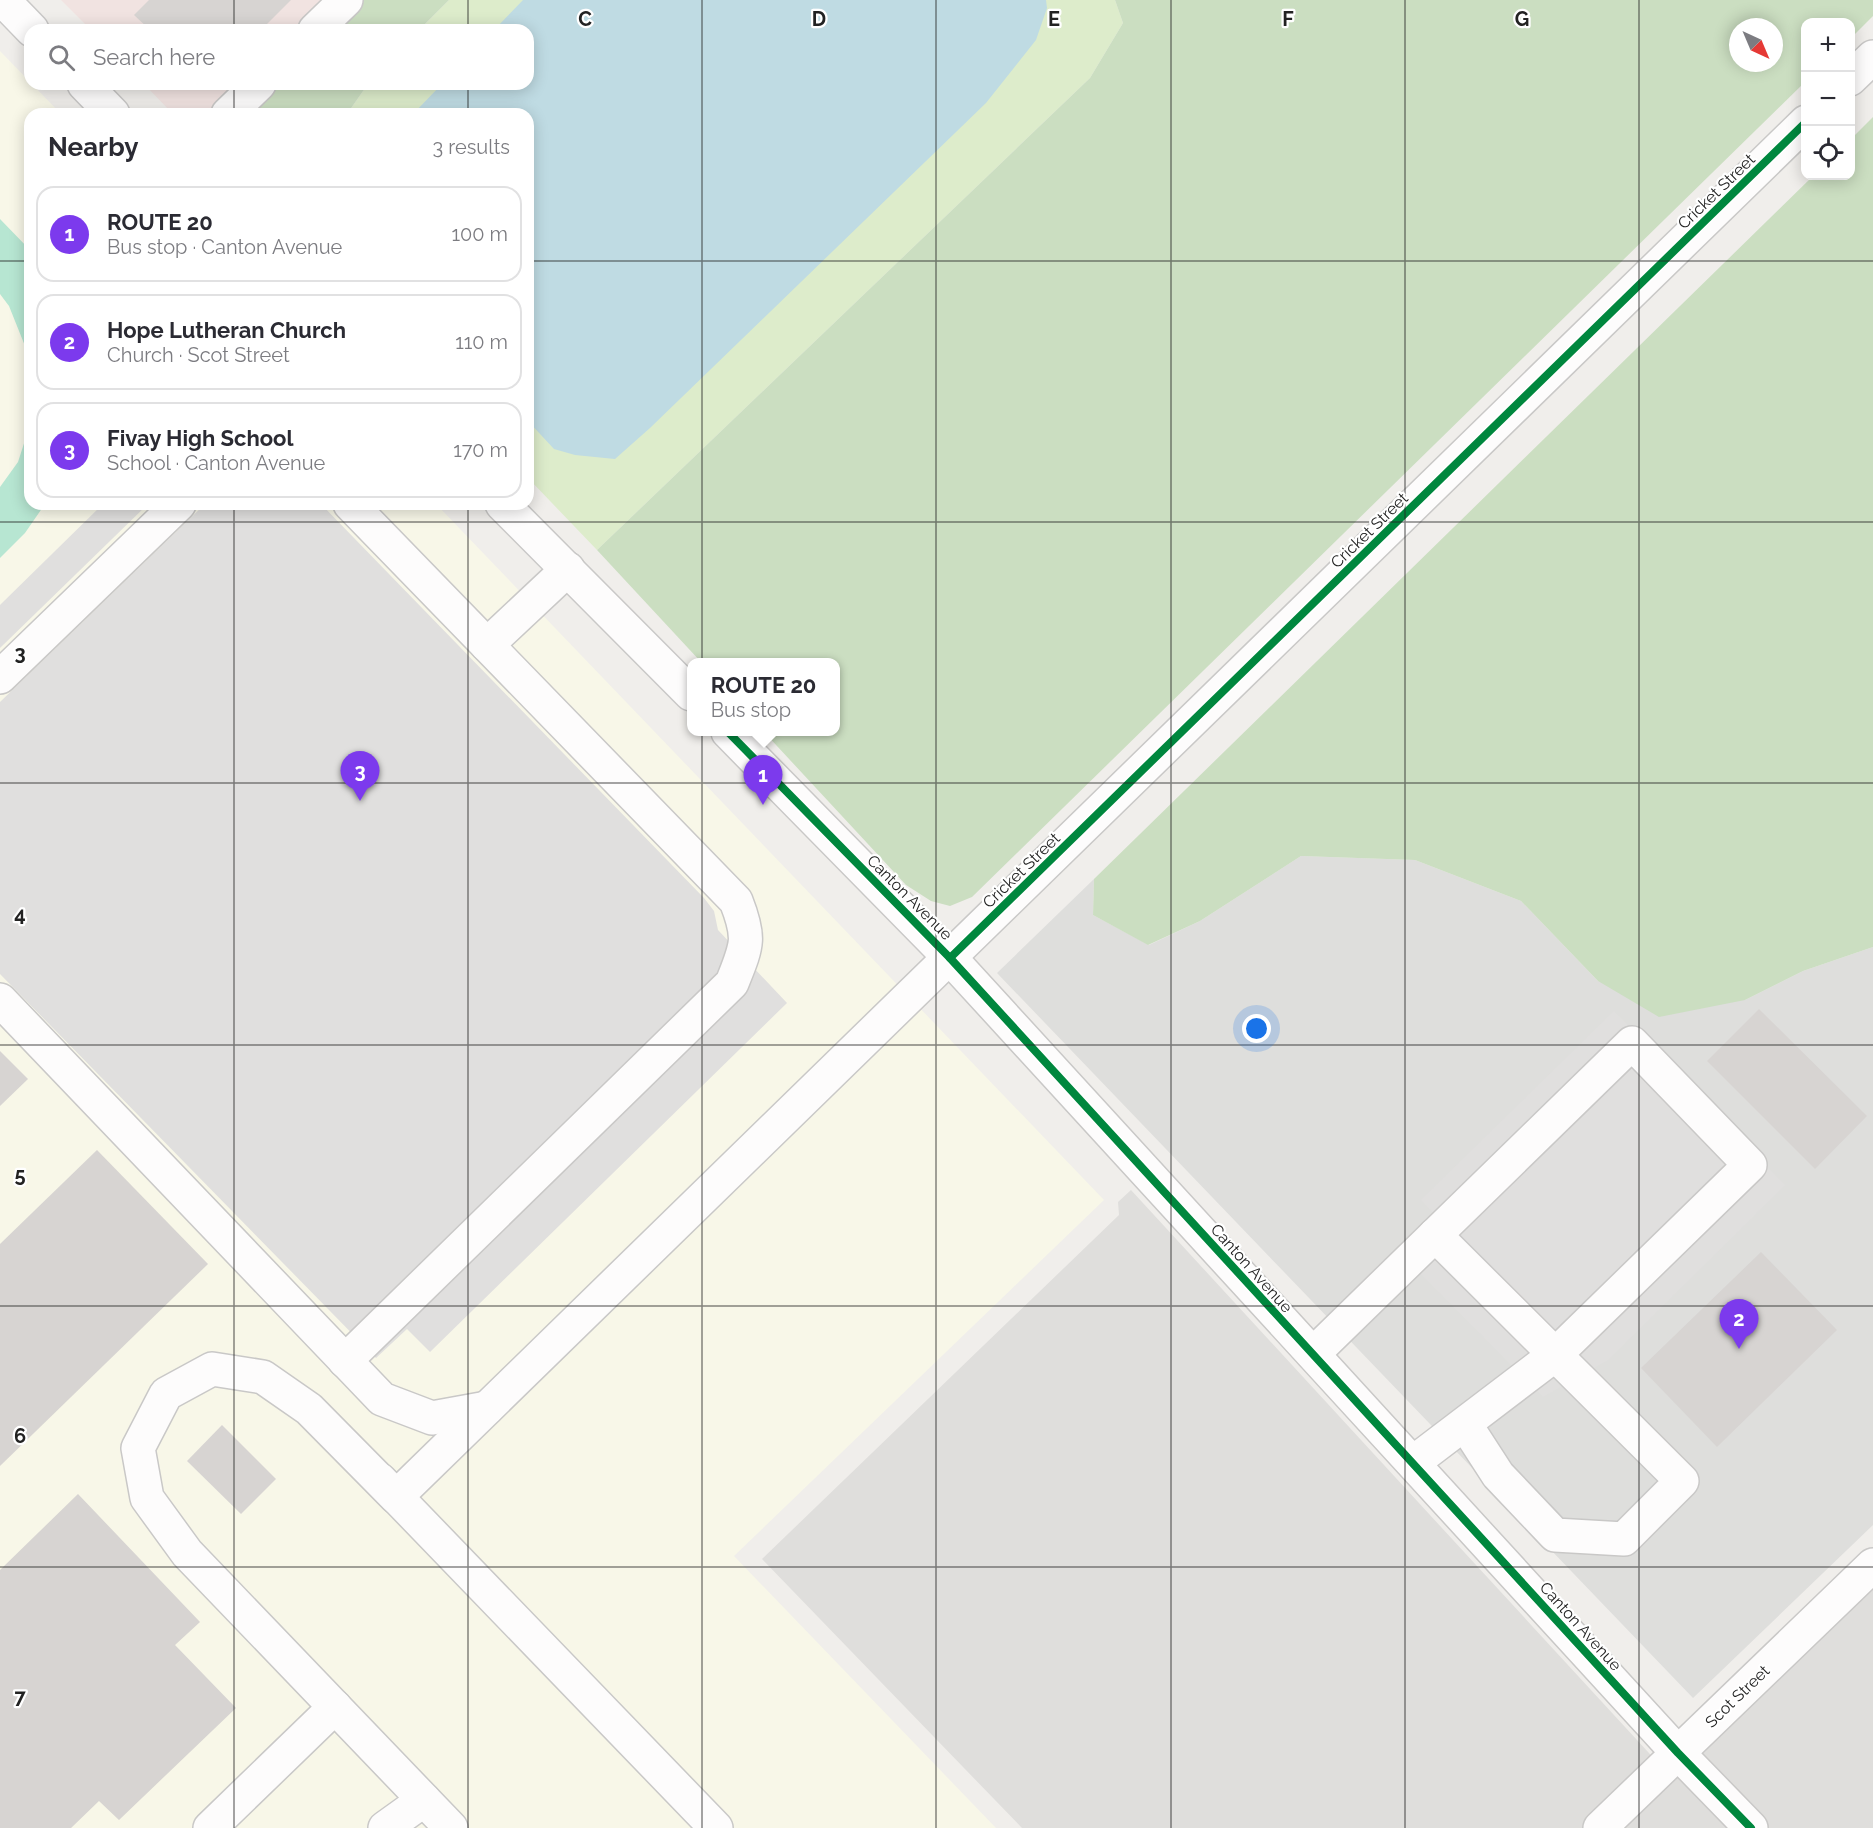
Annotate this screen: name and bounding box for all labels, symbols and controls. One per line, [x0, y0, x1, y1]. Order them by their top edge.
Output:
text: C [578, 7, 592, 31]
text: D [812, 7, 826, 31]
text: E [1048, 7, 1060, 31]
text: F [1282, 7, 1294, 31]
text: G [1515, 7, 1529, 31]
north arrow [1729, 18, 1783, 72]
map controls [1801, 18, 1855, 180]
button: + [1801, 18, 1855, 72]
search box [24, 24, 534, 90]
icon: search [45, 41, 78, 74]
text: Search here [93, 44, 215, 70]
button: − [1801, 72, 1855, 126]
button: locate [1801, 126, 1855, 180]
text: Nearby [48, 132, 138, 162]
text: 3 results [432, 135, 510, 159]
street label: Cricket Street [1674, 149, 1759, 233]
text: ROUTE 20 [107, 209, 213, 235]
text: 1 [65, 222, 74, 246]
text: 100 m [451, 222, 508, 246]
text: Bus stop · Canton Avenue [107, 235, 342, 259]
text: Hope Lutheran Church [107, 317, 346, 343]
text: 2 [64, 330, 75, 354]
text: 110 m [455, 330, 508, 354]
text: Church · Scot Street [107, 343, 290, 367]
text: Fivay High School [107, 425, 293, 451]
text: 3 [64, 438, 75, 462]
text: 170 m [453, 438, 508, 462]
text: School · Canton Avenue [107, 451, 325, 475]
street label: Cricket Street [1327, 488, 1412, 572]
text: 3 [14, 641, 26, 665]
popup [687, 658, 840, 736]
text: ROUTE 20 [711, 672, 816, 698]
text: Bus stop [711, 698, 791, 722]
pin: 3 [340, 752, 380, 801]
pin: 1 [744, 756, 783, 805]
street label: Cricket Street [979, 828, 1064, 912]
street label: Canton Avenue [863, 851, 956, 944]
text: 4 [14, 902, 26, 926]
your location [1242, 1014, 1271, 1043]
text: 5 [14, 1163, 26, 1187]
street label: Canton Avenue [1207, 1220, 1296, 1317]
pin: 2 [1720, 1300, 1758, 1349]
text: 6 [14, 1424, 26, 1448]
street label: Canton Avenue [1536, 1578, 1625, 1675]
street label: Scot Street [1701, 1661, 1774, 1732]
text: 7 [14, 1685, 26, 1709]

